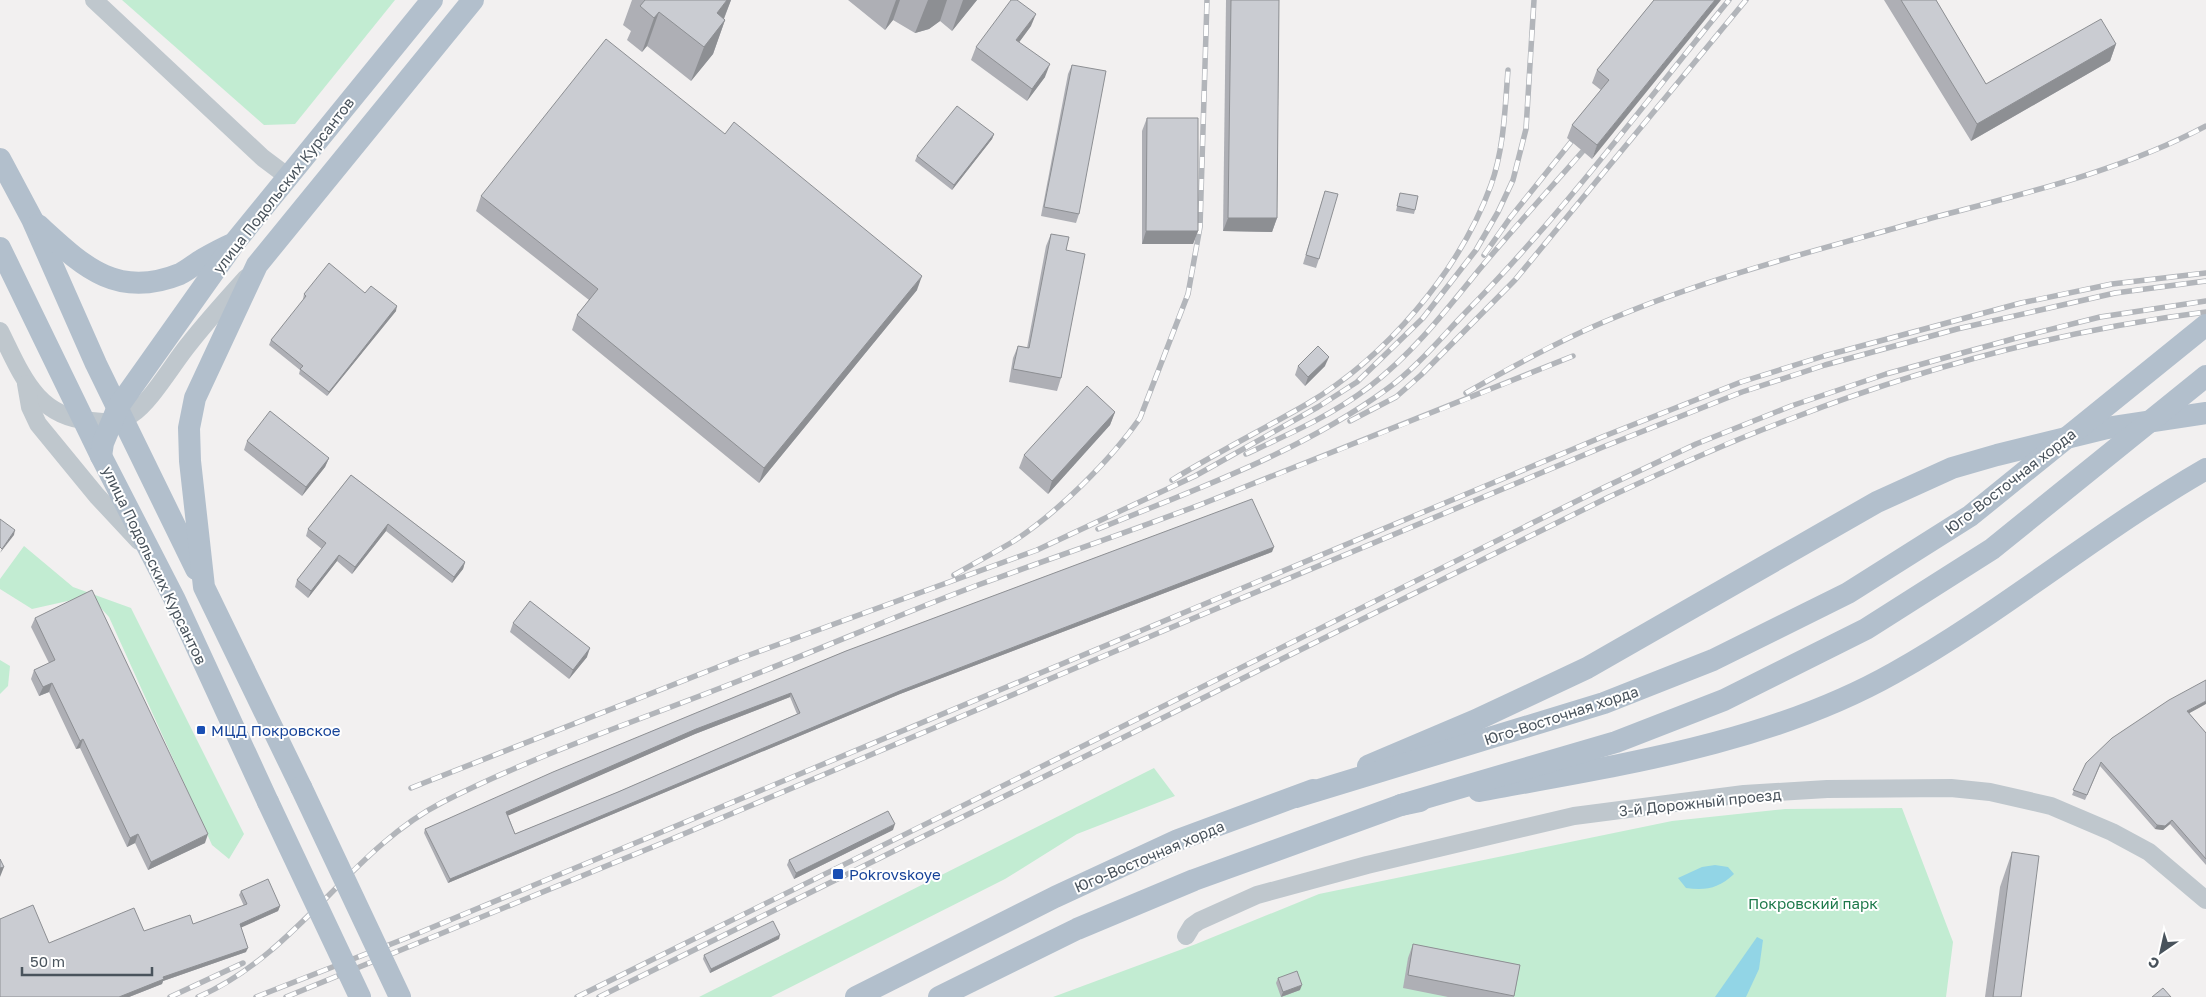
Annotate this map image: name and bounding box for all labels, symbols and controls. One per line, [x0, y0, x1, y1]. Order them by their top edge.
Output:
street label: улица Подольских Курсантов [209, 93, 357, 277]
street label: Юго-Восточная хорда [1941, 424, 2079, 538]
street label: улица Подольских Курсантов [99, 463, 211, 667]
street label: Юго-Восточная хорда [1482, 682, 1640, 748]
place label: МЦД Покровское [211, 721, 341, 739]
marker: МЦД Покровское [195, 724, 207, 736]
street label: 3-й Дорожный проезд [1618, 785, 1782, 819]
street label: Юго-Восточная хорда [1071, 816, 1227, 896]
place label: Pokrovskoye [849, 865, 941, 883]
marker: Pokrovskoye [831, 867, 845, 881]
park label: Покровский парк [1748, 894, 1878, 912]
north arrow [2136, 927, 2186, 977]
scale bar [22, 944, 152, 976]
text: 50 m [30, 952, 65, 970]
text: С [2145, 953, 2162, 973]

